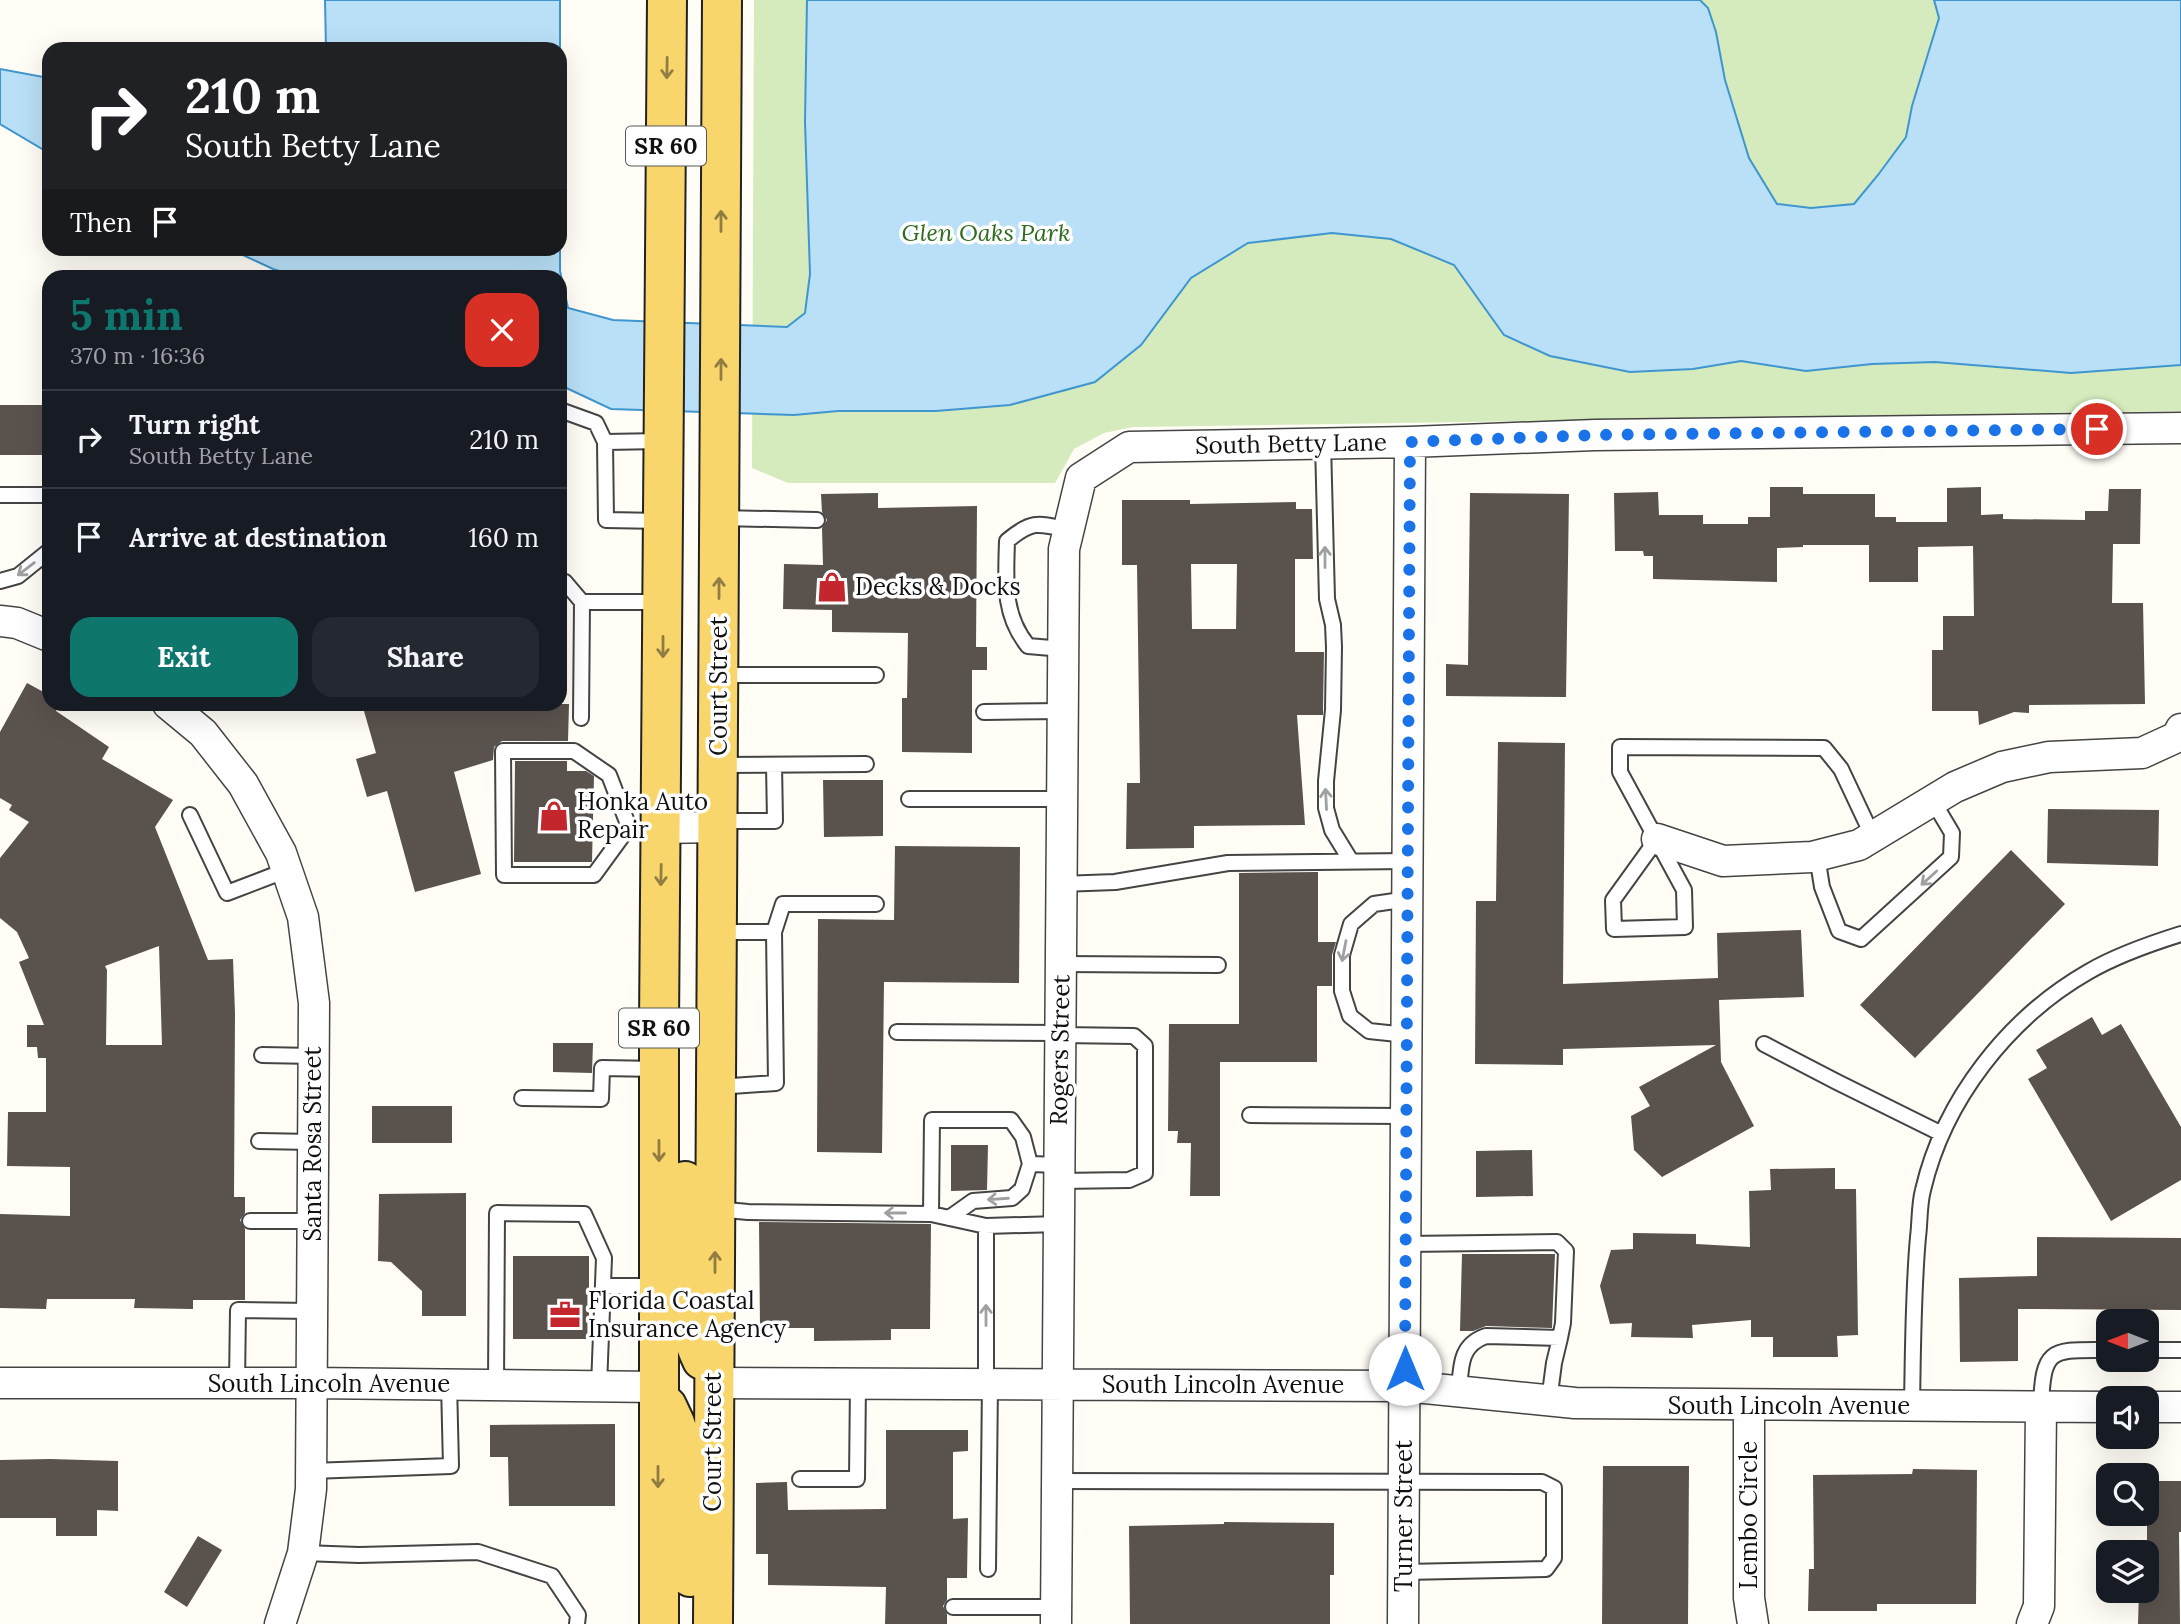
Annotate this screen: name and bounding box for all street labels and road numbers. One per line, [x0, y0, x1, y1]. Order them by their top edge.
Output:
road number: SR 60 [626, 127, 706, 166]
street label: South Betty Lane [1195, 426, 1387, 461]
street label: Court Street [703, 616, 734, 756]
street label: Rogers Street [1043, 974, 1076, 1126]
road number: SR 60 [619, 1009, 699, 1048]
street label: Santa Rosa Street [297, 1046, 328, 1242]
street label: South Lincoln Avenue [208, 1368, 450, 1399]
street label: South Lincoln Avenue [1102, 1369, 1344, 1400]
street label: Court Street [697, 1372, 728, 1512]
street label: South Lincoln Avenue [1668, 1390, 1910, 1421]
street label: Turner Street [1388, 1439, 1419, 1592]
street label: Lembo Circle [1733, 1441, 1764, 1589]

